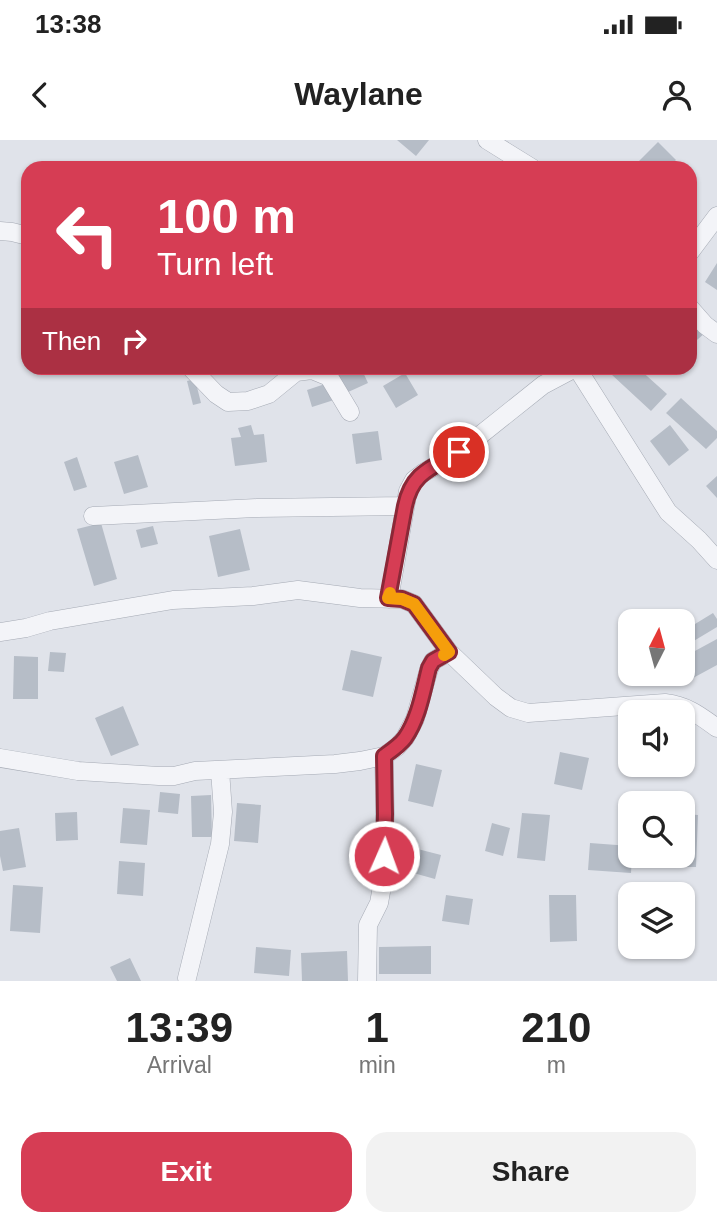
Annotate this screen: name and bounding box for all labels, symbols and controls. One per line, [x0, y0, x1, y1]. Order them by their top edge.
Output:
text: 13:38 [35, 9, 102, 39]
icon: back [21, 76, 59, 114]
text: Waylane [294, 76, 423, 112]
icon: person [658, 76, 696, 114]
icon: left [42, 189, 133, 280]
text: 100 m [157, 189, 296, 243]
text: Turn left [157, 246, 273, 282]
icon: right [115, 322, 153, 360]
text: Then [42, 326, 101, 356]
pin [429, 422, 489, 482]
icon: arrive [440, 433, 478, 471]
north arrow [618, 609, 695, 686]
map controls [618, 609, 695, 959]
button: sound [618, 700, 695, 777]
button: search [618, 791, 695, 868]
position arrow [347, 819, 421, 893]
button: layers [618, 882, 695, 959]
text: 13:39 [126, 1004, 233, 1051]
text: 1 [365, 1004, 389, 1051]
text: 210 [521, 1004, 591, 1051]
text: Arrival [147, 1052, 212, 1078]
text: min [359, 1052, 396, 1078]
text: m [547, 1052, 566, 1078]
button: Exit [21, 1132, 352, 1212]
button: Share [366, 1132, 696, 1212]

